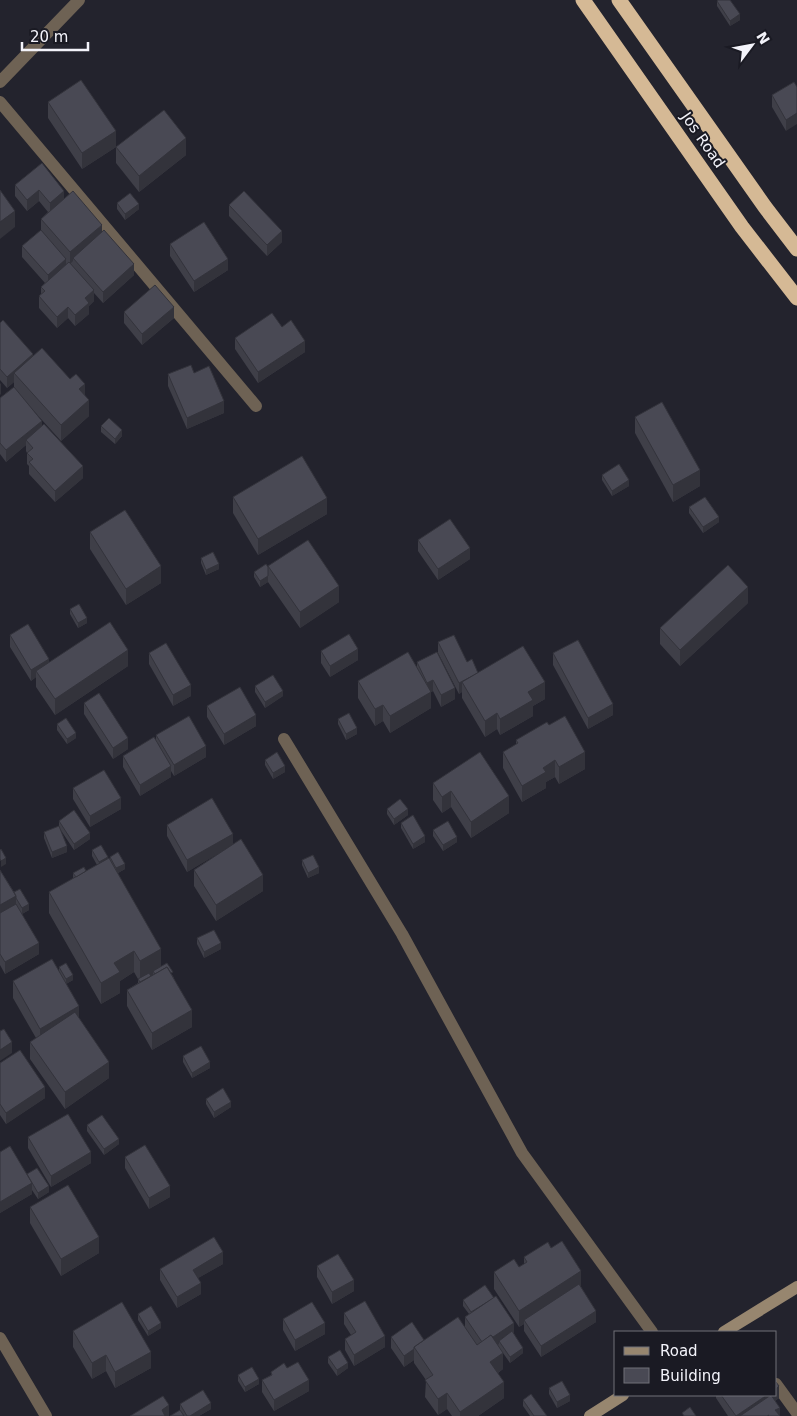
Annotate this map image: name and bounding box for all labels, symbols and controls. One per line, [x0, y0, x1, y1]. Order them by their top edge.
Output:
scale bar [22, 20, 89, 52]
north arrow [727, 20, 777, 70]
text: 20 m [30, 28, 68, 46]
text: N [753, 29, 773, 47]
street label: Jos Road [677, 108, 729, 171]
legend [614, 1331, 777, 1396]
text: Road [660, 1342, 698, 1360]
text: Building [660, 1367, 721, 1385]

